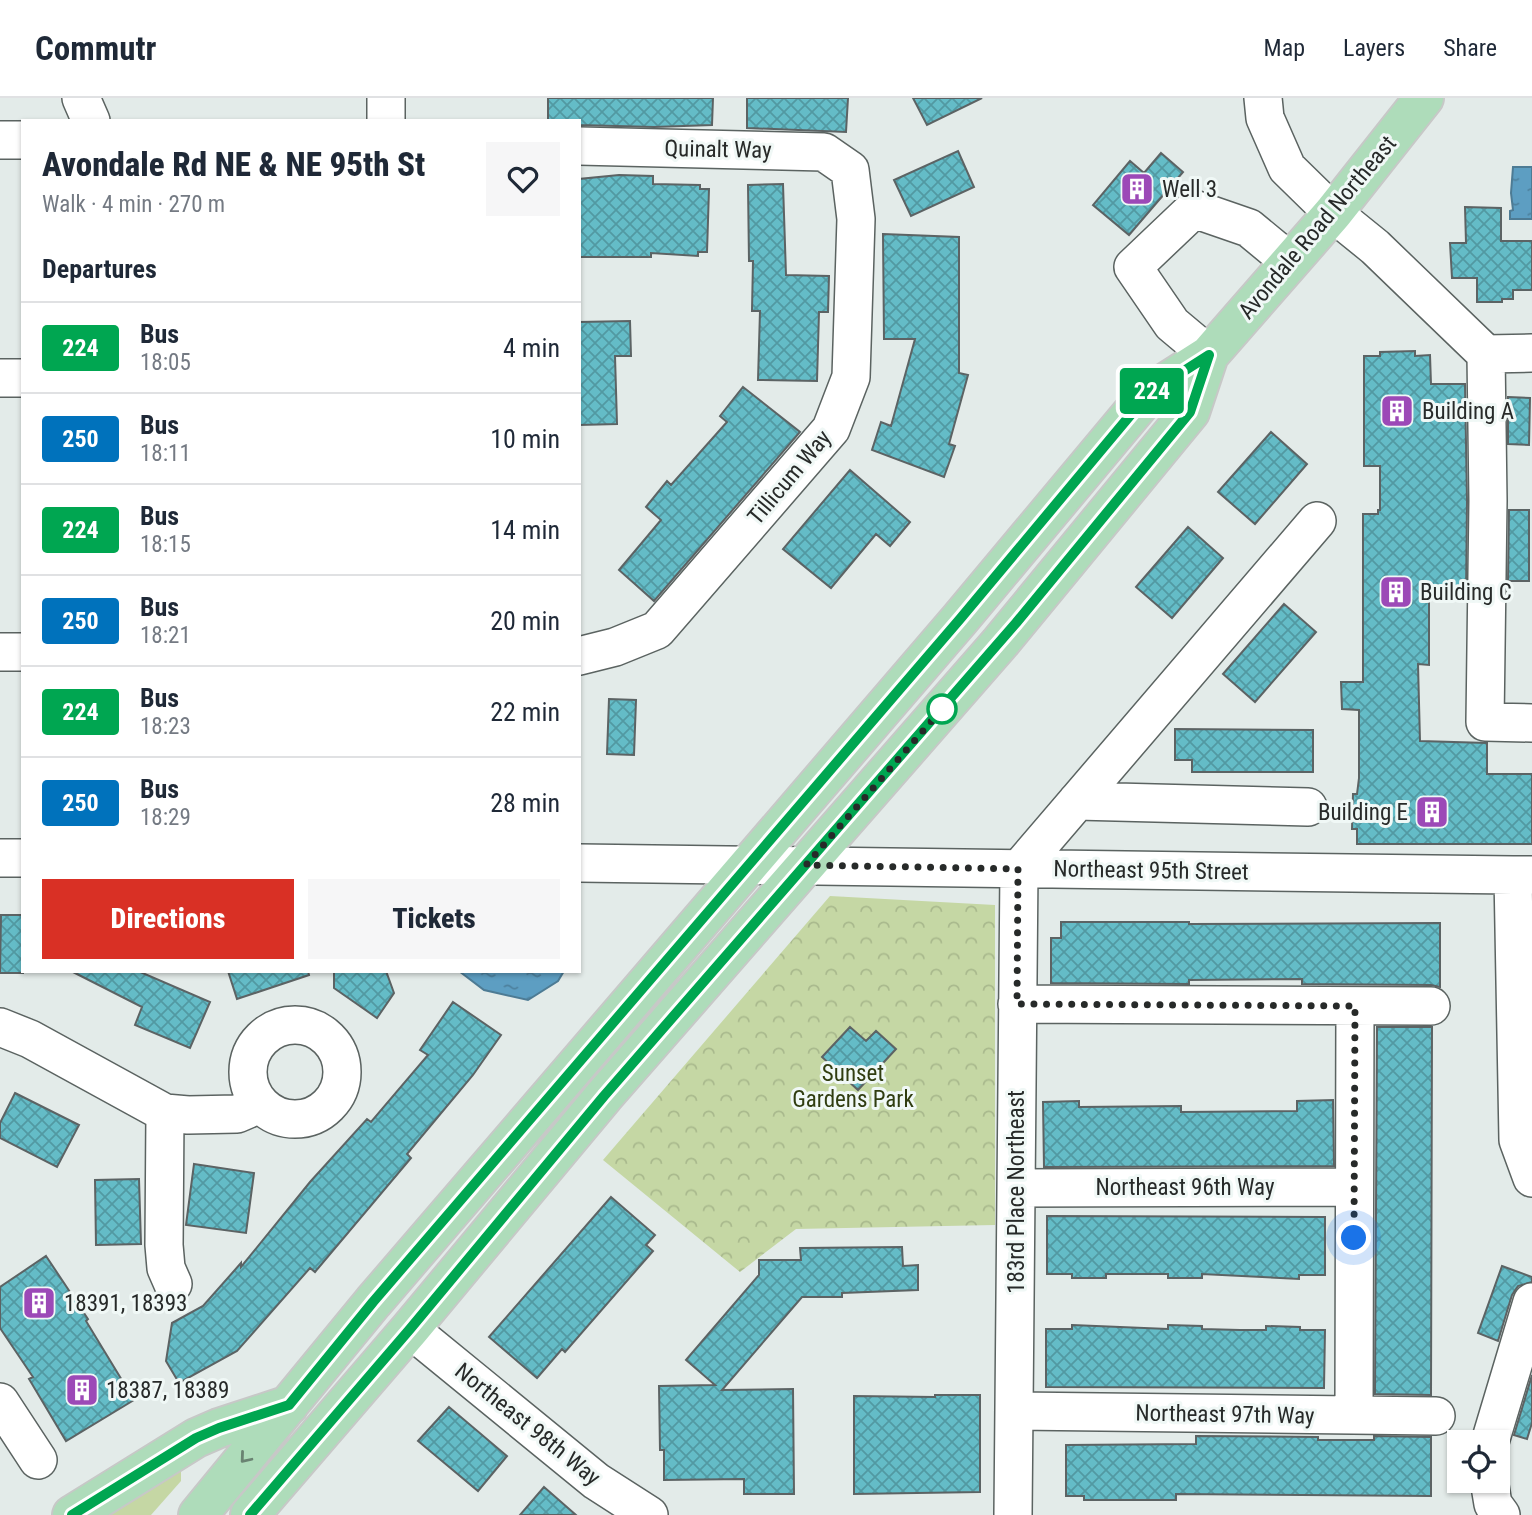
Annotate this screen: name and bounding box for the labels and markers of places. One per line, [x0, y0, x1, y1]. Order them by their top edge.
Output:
building icon: Well 3 [1118, 170, 1156, 208]
place label: Well 3 [1162, 176, 1217, 203]
building icon: Building A [1378, 392, 1416, 430]
place label: Building A [1422, 398, 1514, 425]
building icon: Building C [1377, 573, 1415, 611]
place label: Building C [1420, 579, 1512, 606]
unlabelled marker [927, 694, 957, 724]
building icon: Building E [1413, 793, 1451, 831]
place label: Building E [1318, 799, 1408, 826]
building icon: 18391, 18393 [20, 1284, 58, 1322]
place label: 18391, 18393 [64, 1290, 187, 1317]
building icon: 18387, 18389 [63, 1371, 101, 1409]
place label: 18387, 18389 [106, 1377, 229, 1404]

